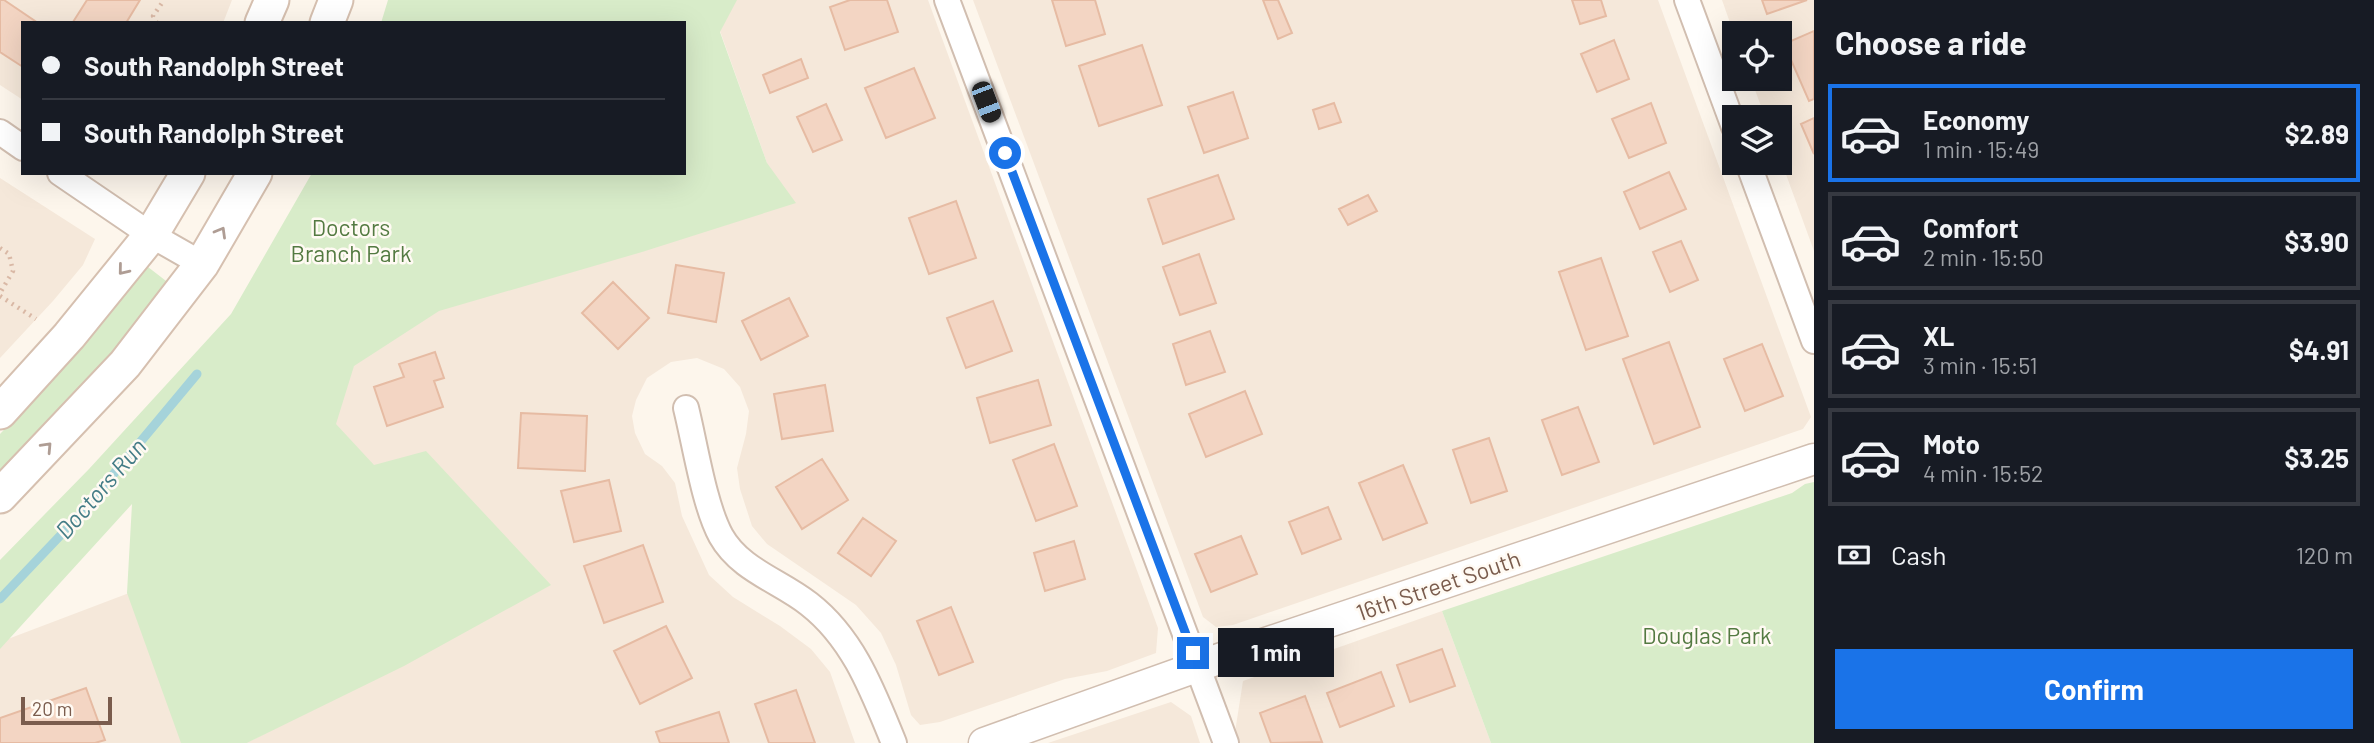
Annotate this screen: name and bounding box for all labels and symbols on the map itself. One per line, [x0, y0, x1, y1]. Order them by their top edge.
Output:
car [969, 79, 1004, 125]
route start [989, 137, 1021, 169]
park label: Doctors Branch Park [291, 213, 411, 267]
one-way arrow [213, 227, 226, 240]
one-way arrow [118, 263, 131, 275]
water label: Doctors Run [49, 432, 151, 544]
one-way arrow [39, 442, 52, 455]
street label: 16th Street South [1352, 544, 1524, 626]
park label: Douglas Park [1642, 621, 1772, 649]
callout: 1 min [1218, 628, 1333, 678]
route end [1177, 637, 1209, 669]
scale bar [21, 694, 112, 726]

